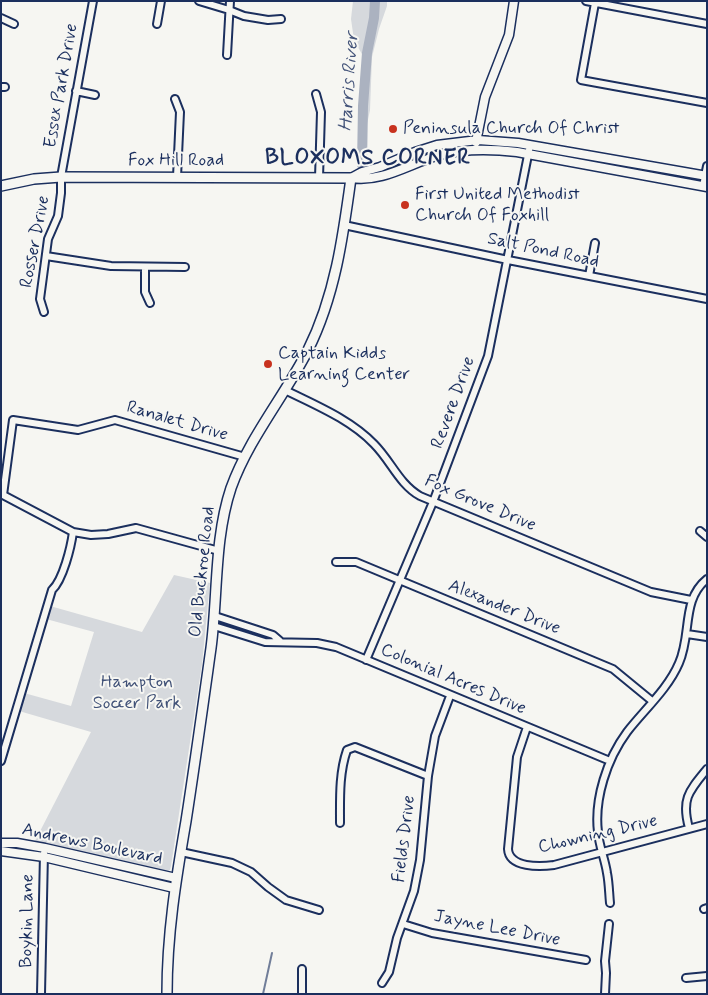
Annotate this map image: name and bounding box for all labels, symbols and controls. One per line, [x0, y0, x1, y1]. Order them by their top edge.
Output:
street label: Essex Park Drive [40, 22, 84, 150]
water label: Harris River [335, 32, 365, 132]
place label: Peninsula Church Of Christ [403, 118, 619, 140]
marker: Peninsula Church Of Christ [387, 123, 399, 135]
district label: BLOXOMS CORNER [265, 146, 471, 172]
street label: Fox Hill Road [128, 150, 224, 172]
place label: First United Methodist Church Of Foxhill [415, 184, 580, 226]
street label: Rosser Drive [16, 194, 56, 290]
marker: First United Methodist Church Of Foxhill [399, 199, 411, 211]
street label: Salt Pond Road [485, 229, 601, 273]
place label: Captain Kidds Learning Center [278, 343, 410, 386]
street label: Revere Drive [427, 354, 481, 452]
marker: Captain Kidds Learning Center [262, 358, 274, 370]
street label: Ranalet Drive [124, 397, 230, 447]
street label: Fox Grove Drive [421, 471, 539, 537]
street label: Old Buckroe Road [185, 506, 221, 638]
street label: Alexander Drive [445, 576, 563, 640]
street label: Colonial Acres Drive [377, 640, 529, 720]
park label: Hampton Soccer Park [93, 672, 181, 714]
street label: Fields Drive [389, 794, 421, 884]
street label: Chowning Drive [536, 811, 660, 859]
street label: Andrews Boulevard [20, 820, 164, 870]
street label: Boykin Lane [16, 874, 40, 968]
street label: Jayne Lee Drive [432, 906, 562, 952]

